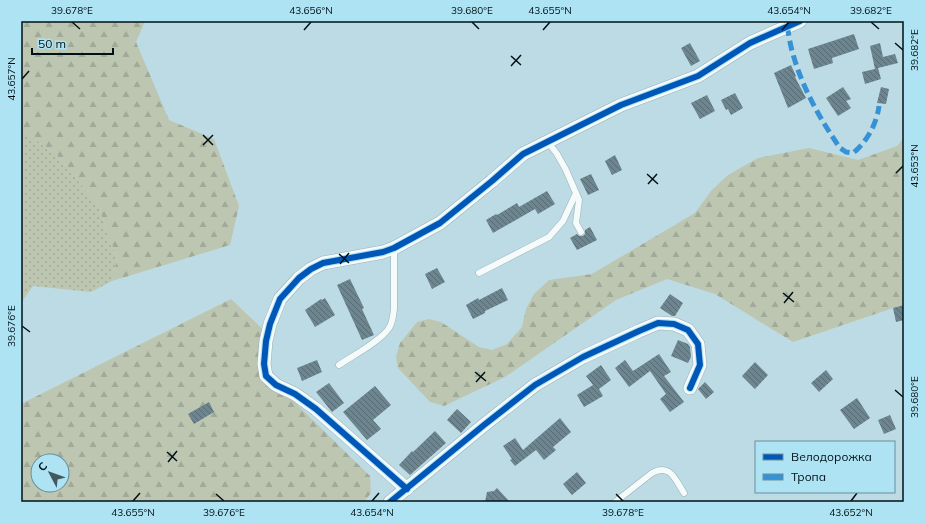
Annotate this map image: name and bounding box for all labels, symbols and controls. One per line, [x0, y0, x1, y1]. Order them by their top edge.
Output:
text: 39.678°E [51, 4, 93, 17]
text: 43.656°N [289, 4, 333, 17]
text: 39.680°E [451, 4, 493, 17]
text: 43.655°N [528, 4, 572, 17]
text: 43.654°N [767, 4, 811, 17]
text: 39.682°E [850, 4, 892, 17]
text: 39.682°E [908, 29, 921, 71]
scale bar [32, 30, 113, 56]
text: 50 m [38, 36, 66, 51]
text: 43.657°N [5, 57, 18, 101]
text: 43.653°N [908, 144, 921, 188]
text: 39.676°E [5, 305, 18, 347]
text: 39.680°E [908, 376, 921, 418]
legend [755, 441, 895, 493]
text: Велодорожка [791, 449, 872, 464]
north arrow [30, 453, 70, 493]
text: С [35, 459, 51, 474]
text: Тропа [791, 469, 826, 484]
text: 43.655°N [111, 506, 155, 519]
text: 39.676°E [203, 506, 245, 519]
text: 43.654°N [350, 506, 394, 519]
text: 39.678°E [602, 506, 644, 519]
text: 43.652°N [829, 506, 873, 519]

